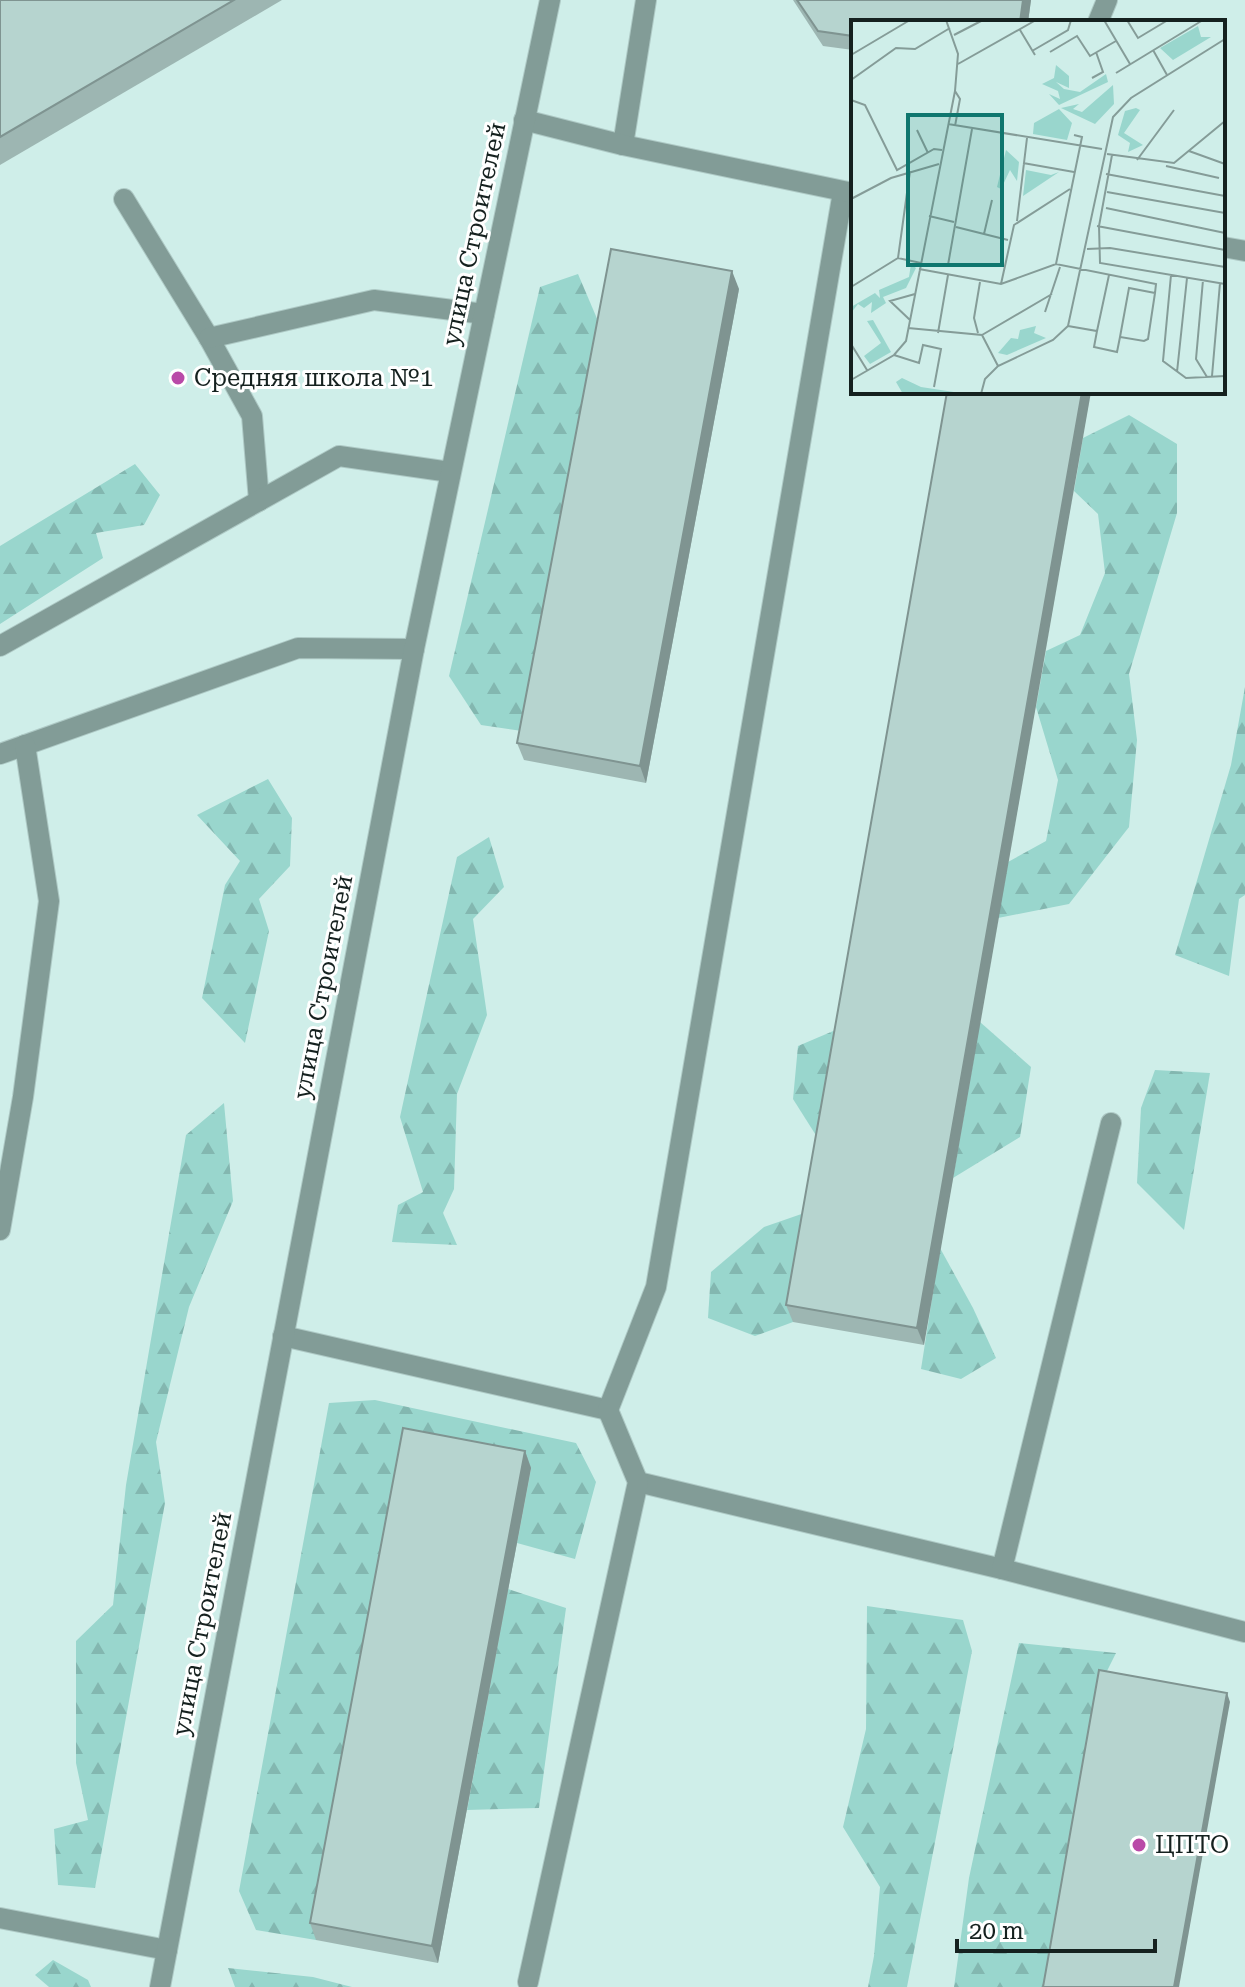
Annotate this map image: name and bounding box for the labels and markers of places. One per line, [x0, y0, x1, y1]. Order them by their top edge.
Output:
place label: Средняя школа №1 [194, 364, 433, 392]
marker: Средняя школа №1 [169, 369, 187, 387]
place label: ЦПТО [1155, 1831, 1229, 1859]
marker: ЦПТО [1130, 1836, 1148, 1854]

